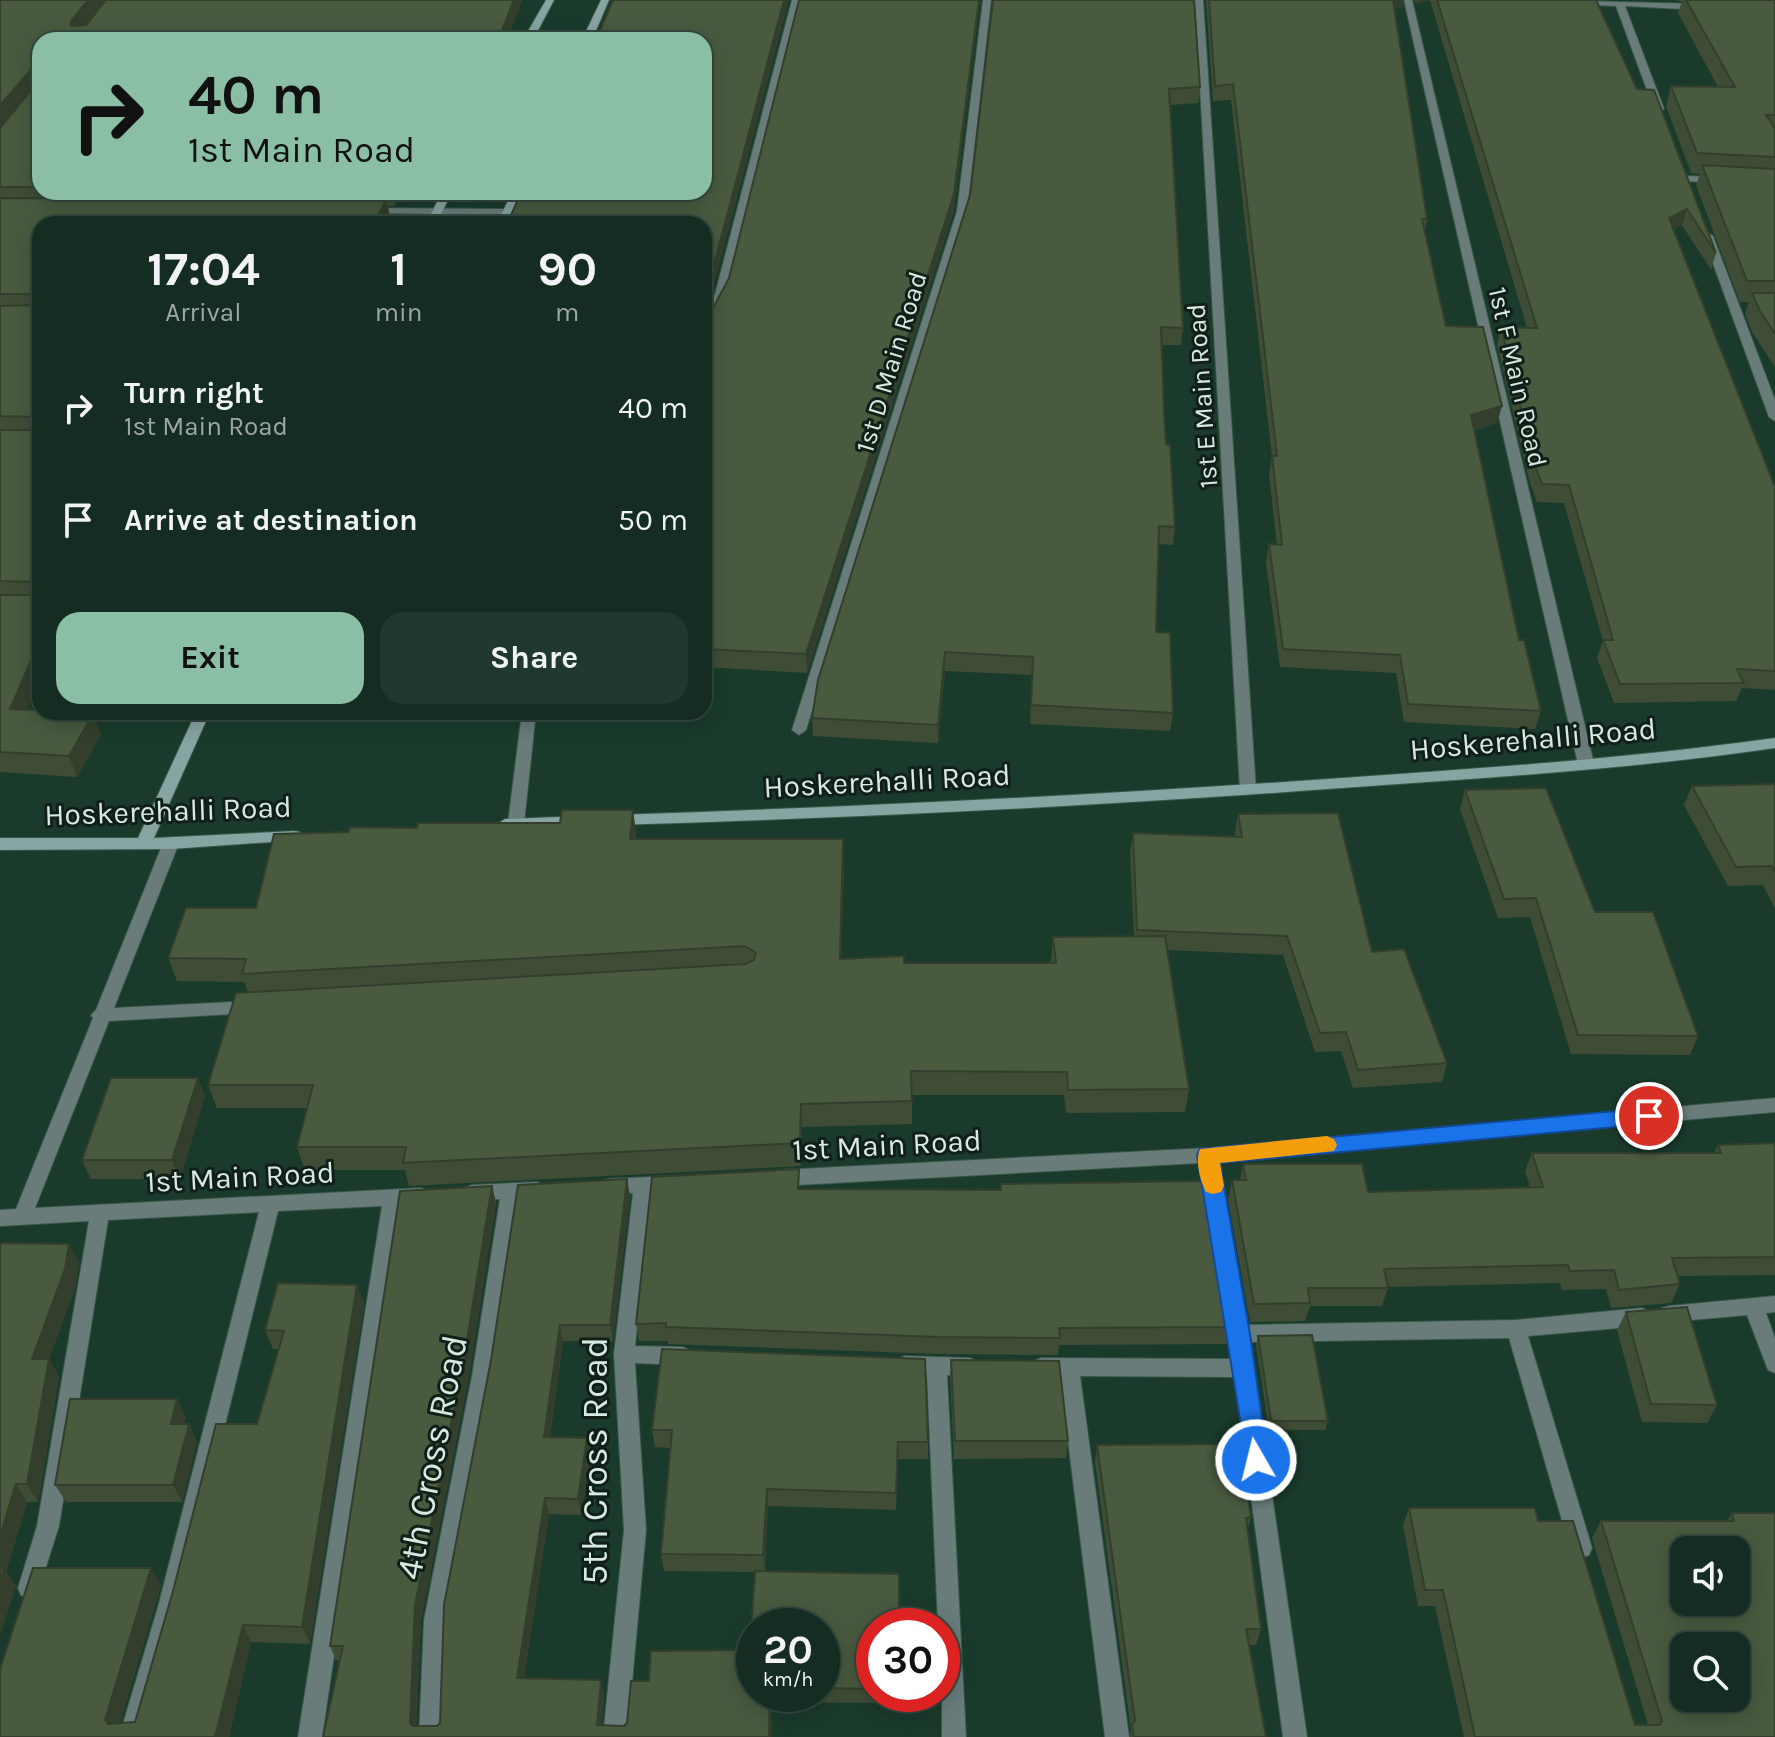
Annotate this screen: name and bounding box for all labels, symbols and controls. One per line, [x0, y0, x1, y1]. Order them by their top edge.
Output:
text: 40 m [188, 62, 324, 127]
icon: right [56, 64, 160, 168]
text: 1st Main Road [188, 129, 415, 171]
text: 17:04 [147, 241, 260, 297]
text: 1 [390, 241, 407, 297]
text: 90 [537, 241, 597, 297]
street label: 1st D Main Road [849, 268, 934, 456]
street label: 1st F Main Road [1482, 284, 1553, 470]
text: Arrival [165, 297, 241, 328]
text: min [375, 297, 422, 328]
text: m [555, 297, 579, 328]
street label: 1st E Main Road [1181, 303, 1224, 489]
text: Turn right [124, 375, 264, 411]
icon: right [56, 386, 100, 430]
text: 40 m [618, 390, 688, 426]
text: 1st Main Road [124, 411, 288, 442]
icon: arrive [56, 498, 100, 542]
text: Arrive at destination [124, 502, 418, 538]
text: 50 m [618, 502, 688, 538]
button: Exit [56, 612, 364, 704]
button: Share [380, 612, 688, 704]
street label: Hoskerehalli Road [1408, 710, 1658, 768]
street label: Hoskerehalli Road [763, 757, 1011, 805]
street label: Hoskerehalli Road [44, 789, 292, 833]
pin [1615, 1082, 1683, 1150]
icon: arrive [1627, 1094, 1671, 1138]
street label: 1st Main Road [792, 1122, 982, 1168]
street label: 1st Main Road [145, 1154, 335, 1200]
street label: 4th Cross Road [388, 1331, 476, 1583]
street label: 5th Cross Road [574, 1337, 616, 1585]
position arrow [1214, 1418, 1298, 1502]
map controls [1670, 1536, 1750, 1712]
button: sound [1670, 1536, 1750, 1616]
speed limit sign: 30 [856, 1608, 960, 1712]
text: 20 [763, 1626, 813, 1673]
button: search [1670, 1632, 1750, 1712]
text: km/h [763, 1668, 813, 1691]

